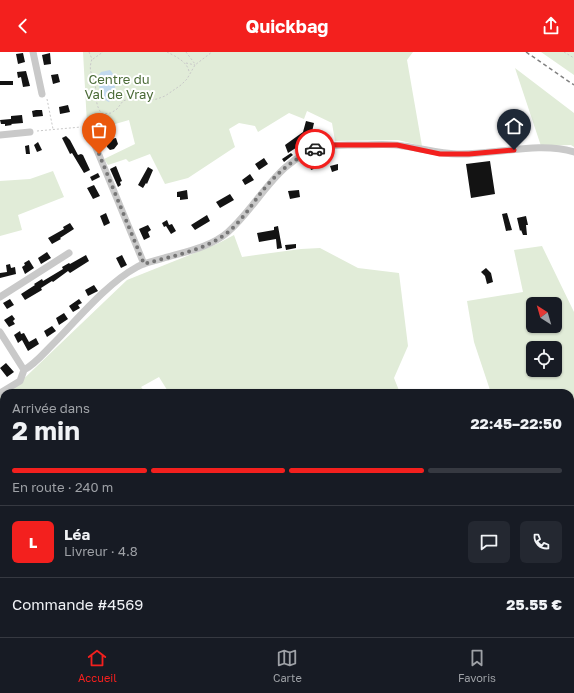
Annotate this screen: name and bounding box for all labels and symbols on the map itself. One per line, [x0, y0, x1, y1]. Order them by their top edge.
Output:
park label: Centre du Val de Vray [85, 71, 154, 102]
pin [497, 109, 531, 150]
pin [82, 113, 116, 154]
courier [295, 129, 335, 169]
north arrow [526, 297, 562, 333]

